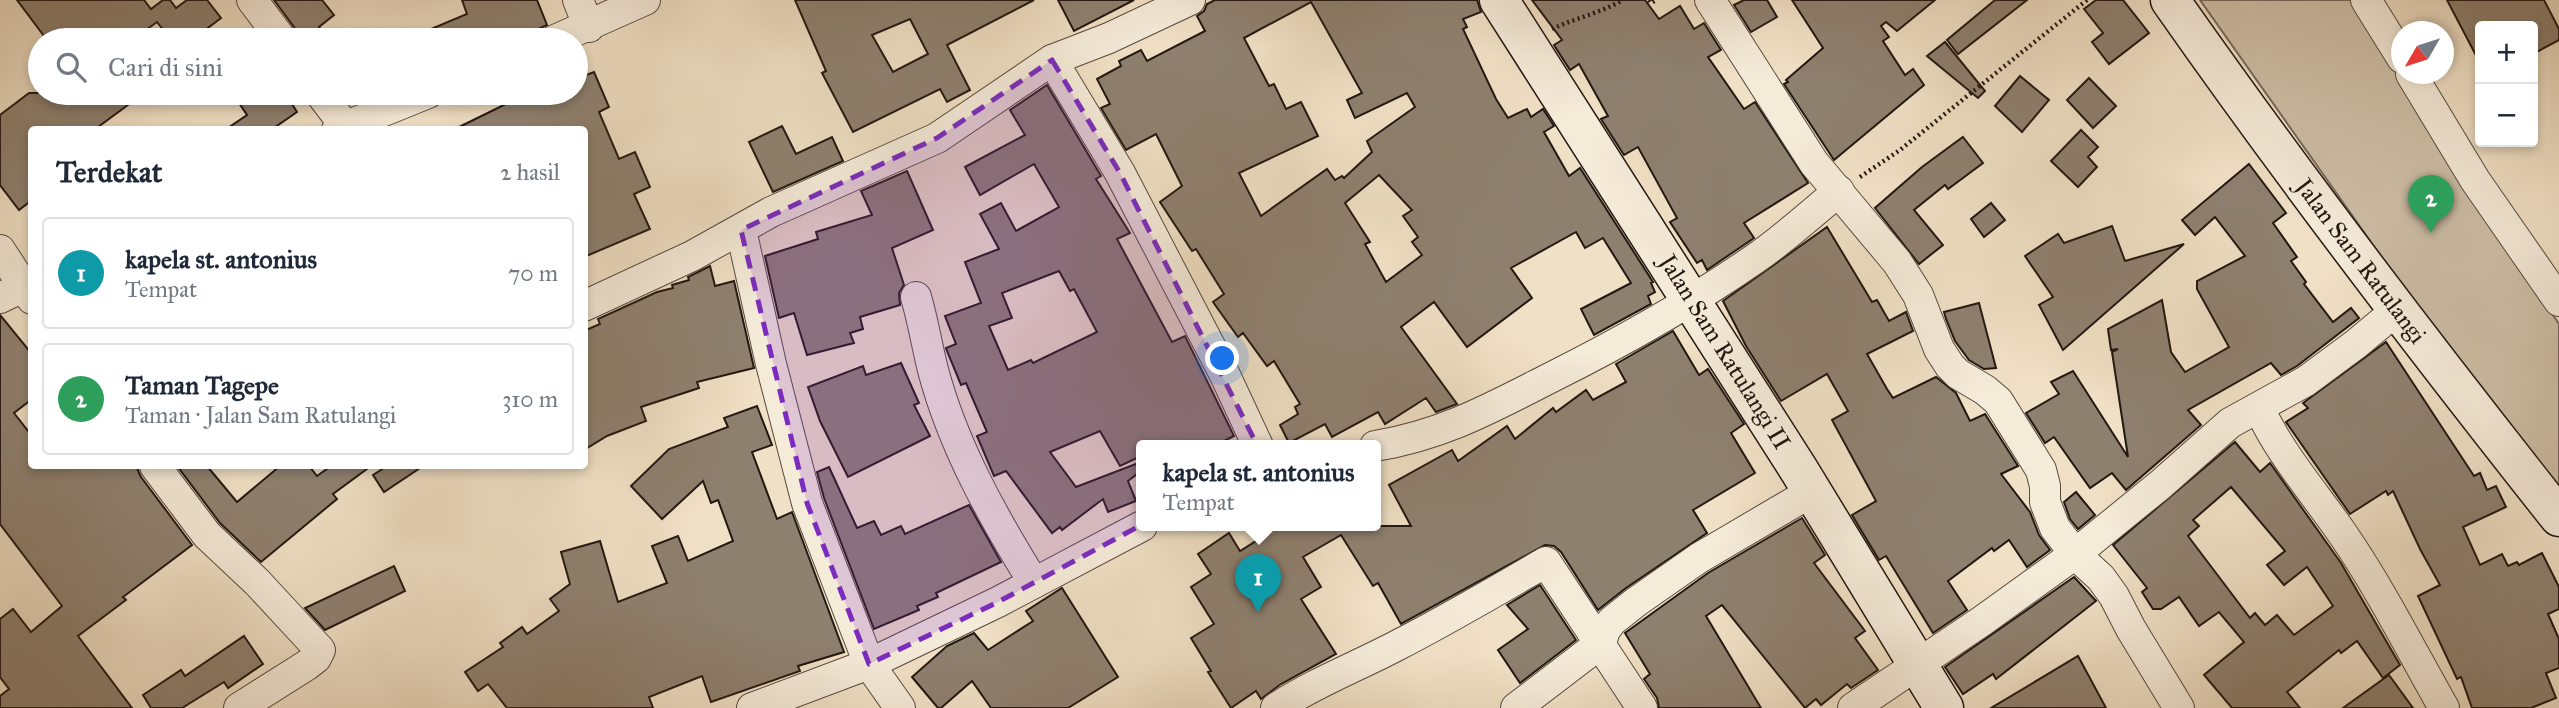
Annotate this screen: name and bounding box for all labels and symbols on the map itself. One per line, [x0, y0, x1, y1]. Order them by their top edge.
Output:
north arrow [2391, 21, 2454, 84]
street label: Jalan Sam Ratulangi [2287, 170, 2433, 350]
pin: 2 [2408, 175, 2454, 233]
street label: Jalan Sam Ratulangi II [1651, 246, 1797, 455]
your location [1205, 341, 1239, 375]
pin: 1 [1235, 554, 1281, 612]

